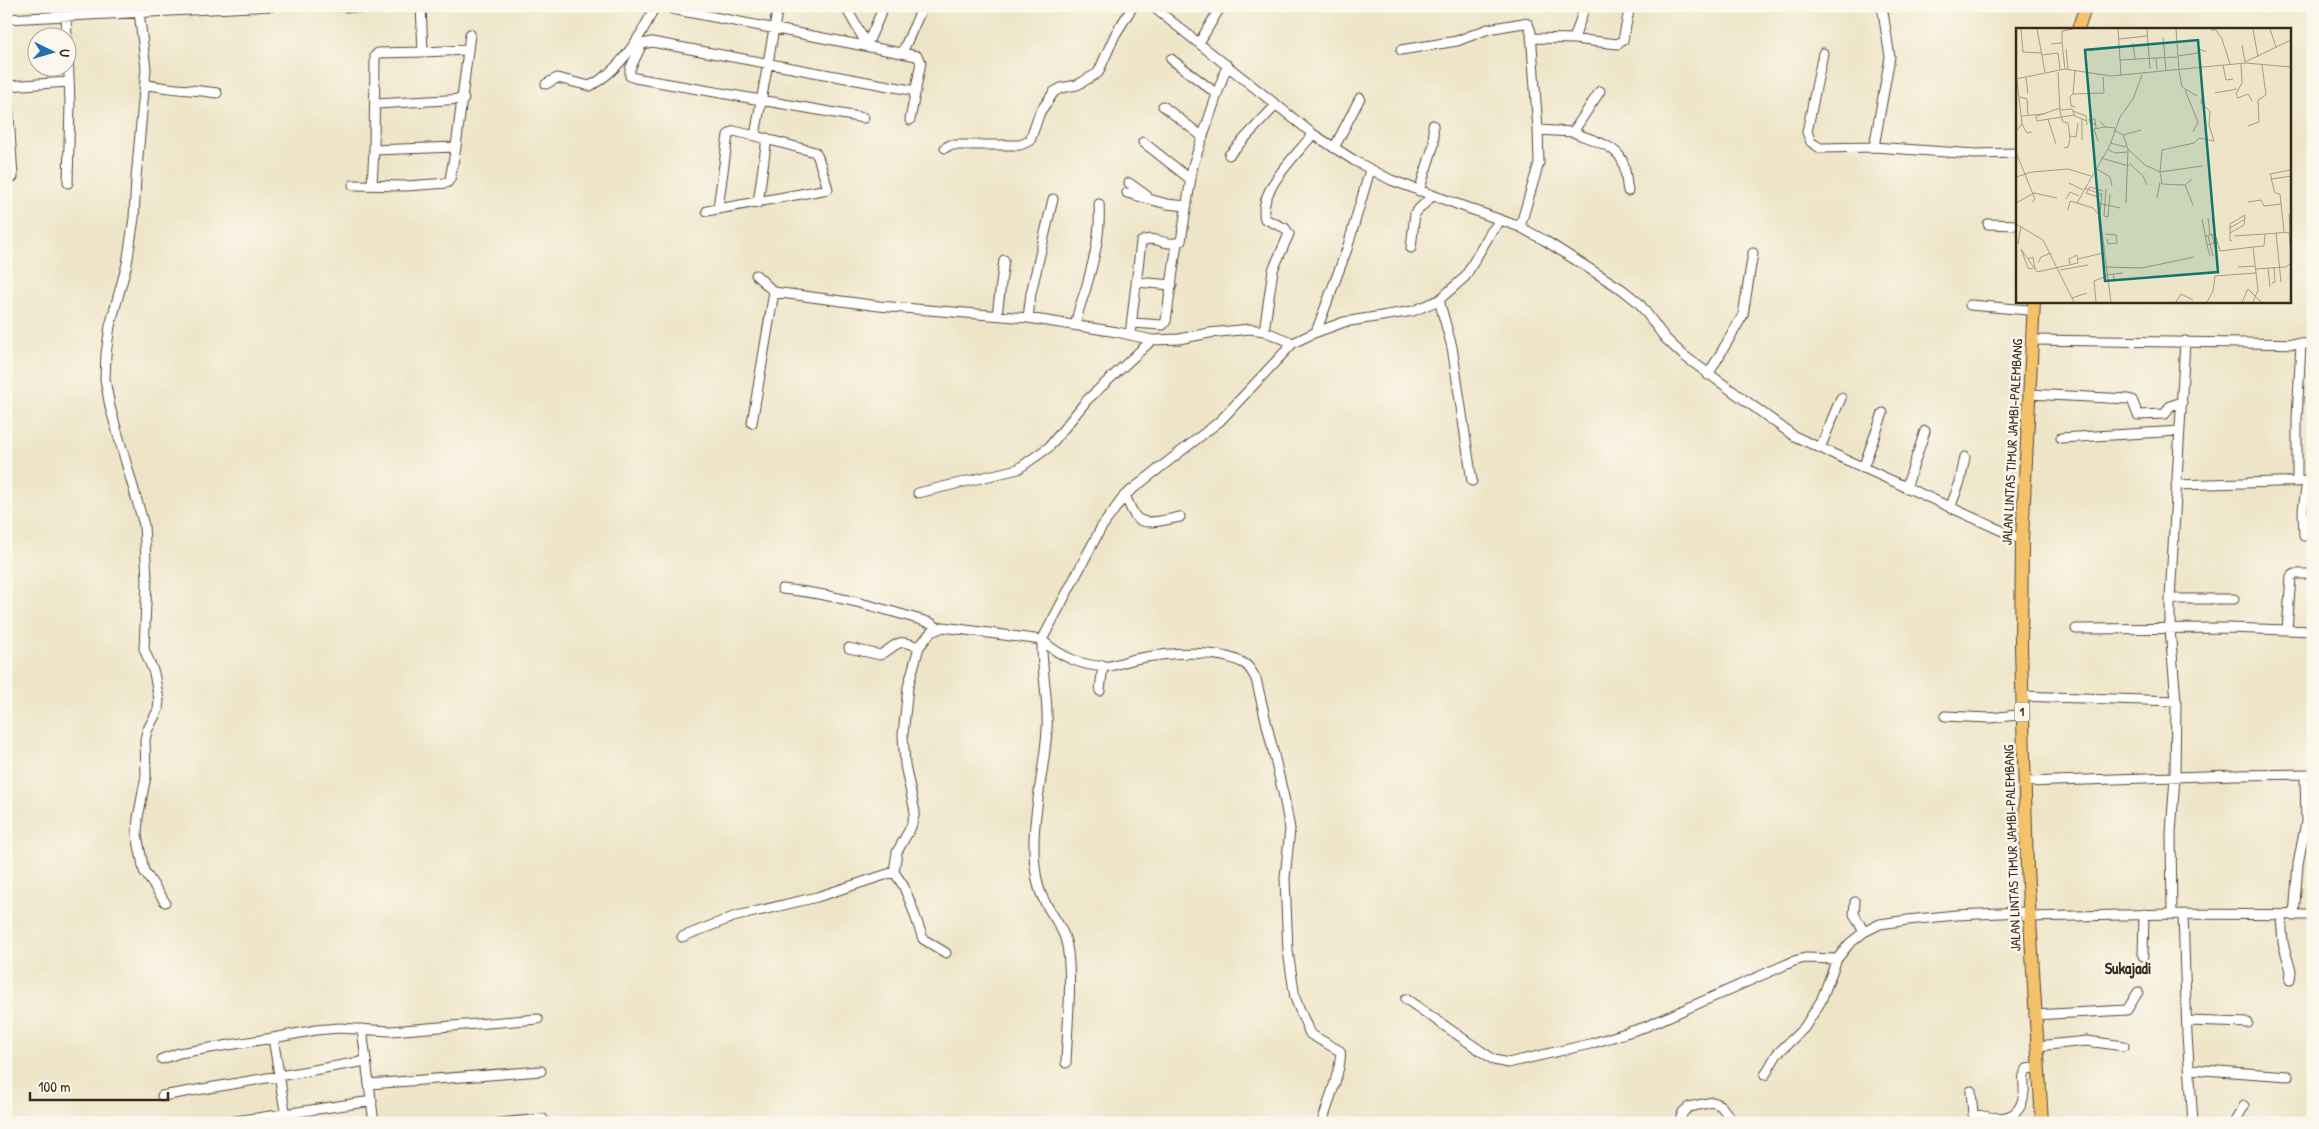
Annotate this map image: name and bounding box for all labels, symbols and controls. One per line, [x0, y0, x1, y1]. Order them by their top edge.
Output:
north arrow [28, 28, 78, 78]
inset map [2016, 28, 2292, 302]
text: U [56, 49, 75, 58]
street label: JALAN LINTAS TIMUR JAMBI-PALEMBANG [1997, 338, 2026, 546]
road number: 1 [2014, 702, 2030, 722]
street label: JALAN LINTAS TIMUR JAMBI-PALEMBANG [1998, 744, 2025, 952]
district label: Sukajadi [2105, 957, 2151, 979]
scale bar [30, 1069, 168, 1101]
text: 100 m [38, 1076, 71, 1097]

